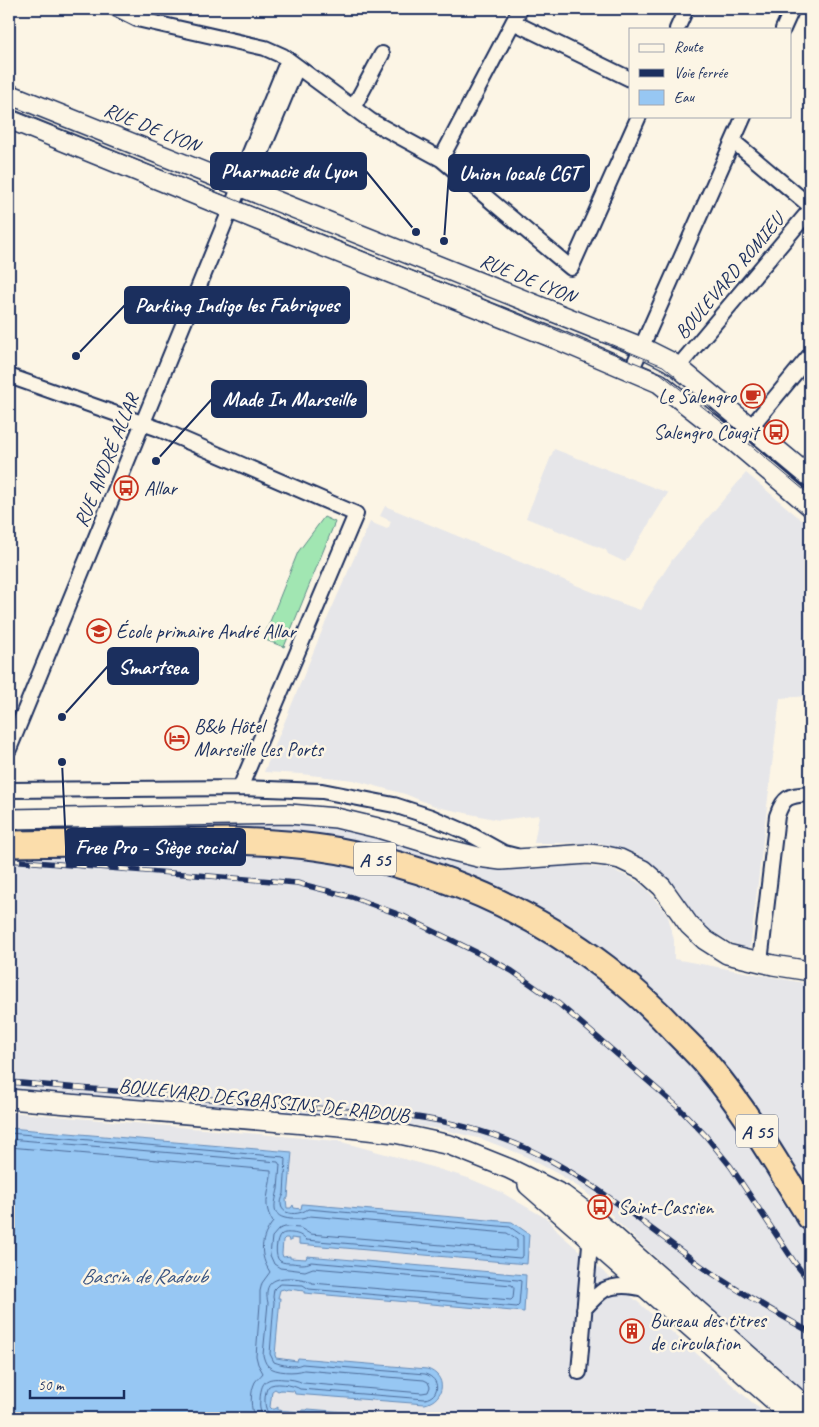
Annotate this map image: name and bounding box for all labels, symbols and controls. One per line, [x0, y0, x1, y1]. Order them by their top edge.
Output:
legend [629, 28, 792, 118]
text: Route [674, 38, 704, 57]
text: Voie ferrée [674, 64, 728, 83]
text: Eau [674, 88, 695, 107]
street label: RUE DE LYON [100, 97, 206, 159]
callout: Pharmacie du Lyon [211, 153, 366, 189]
callout: Union locale CGT [449, 155, 589, 191]
text: Pharmacie du Lyon [221, 158, 358, 184]
text: Union locale CGT [459, 160, 585, 186]
street label: BOULEVARD ROMIEU [670, 206, 791, 344]
street label: RUE DE LYON [476, 248, 582, 310]
callout: Parking Indigo les Fabriques [125, 287, 349, 323]
text: Parking Indigo les Fabriques [135, 292, 342, 318]
callout: Made In Marseille [212, 381, 366, 417]
cafe icon: Le Salengro [740, 383, 766, 409]
place label: Le Salengro [658, 384, 737, 409]
text: Made In Marseille [222, 386, 358, 412]
street label: RUE ANDRÉ ALLAR [68, 388, 145, 530]
bus stop icon: Salengro Cougit [763, 419, 789, 445]
place label: Salengro Cougit [653, 420, 761, 445]
bus stop icon: Allar [113, 475, 139, 501]
place label: Allar [144, 476, 179, 501]
school or university icon: École primaire André Allar [86, 618, 112, 644]
place label: École primaire André Allar [116, 619, 297, 644]
callout: Smartsea [108, 648, 198, 684]
text: Smartsea [118, 654, 190, 680]
place label: B&b Hôtel Marseille Les Ports [194, 714, 325, 762]
hotel icon: B&b Hôtel Marseille Les Ports [164, 725, 190, 751]
callout: Free Pro - Siège social [66, 829, 245, 865]
text: Free Pro - Siège social [75, 834, 239, 860]
road number: A 55 [354, 842, 396, 876]
street label: BOULEVARD DES BASSINS DE RADOUB [118, 1073, 412, 1128]
road number: A 55 [736, 1114, 778, 1148]
bus stop icon: Saint-Cassien [587, 1194, 613, 1220]
place label: Saint-Cassien [618, 1195, 714, 1220]
water label: Bassin de Radoub [81, 1263, 210, 1289]
place label: Bureau des titres de circulation [650, 1308, 768, 1356]
building icon: Bureau des titres de circulation [619, 1318, 645, 1344]
scale bar [30, 1367, 124, 1399]
text: 50 m [38, 1376, 65, 1395]

